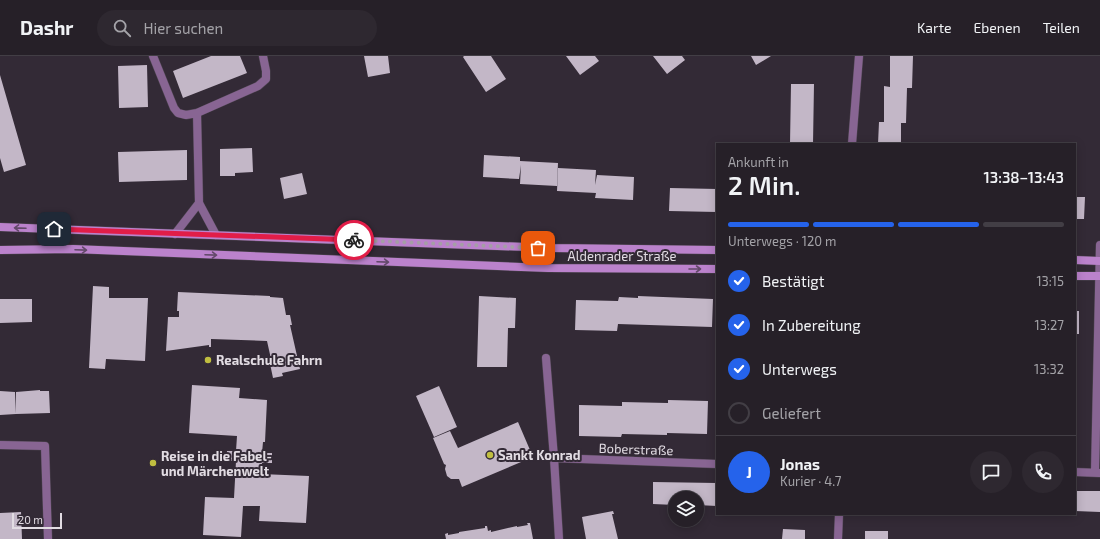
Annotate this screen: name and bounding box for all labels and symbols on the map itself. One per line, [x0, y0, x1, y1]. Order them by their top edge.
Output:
pin [37, 212, 71, 246]
courier [334, 220, 374, 260]
one-way arrow [14, 224, 27, 232]
pin [521, 231, 555, 265]
one-way arrow [74, 246, 87, 253]
street label: Aldenrader Straße [568, 248, 676, 264]
one-way arrow [204, 251, 217, 258]
one-way arrow [376, 258, 389, 265]
one-way arrow [688, 265, 701, 273]
place label: Realschule Fahrn [216, 352, 323, 368]
marker: Realschule Fahrn [203, 355, 213, 365]
street label: Boberstraße [598, 440, 674, 458]
place label: Sankt Konrad [498, 447, 580, 463]
place label: Reise in die Fabel- und Märchenwelt [161, 448, 272, 479]
marker: Sankt Konrad [485, 450, 495, 460]
marker: Reise in die Fabel- und Märchenwelt [148, 458, 158, 468]
scale bar [12, 511, 62, 530]

